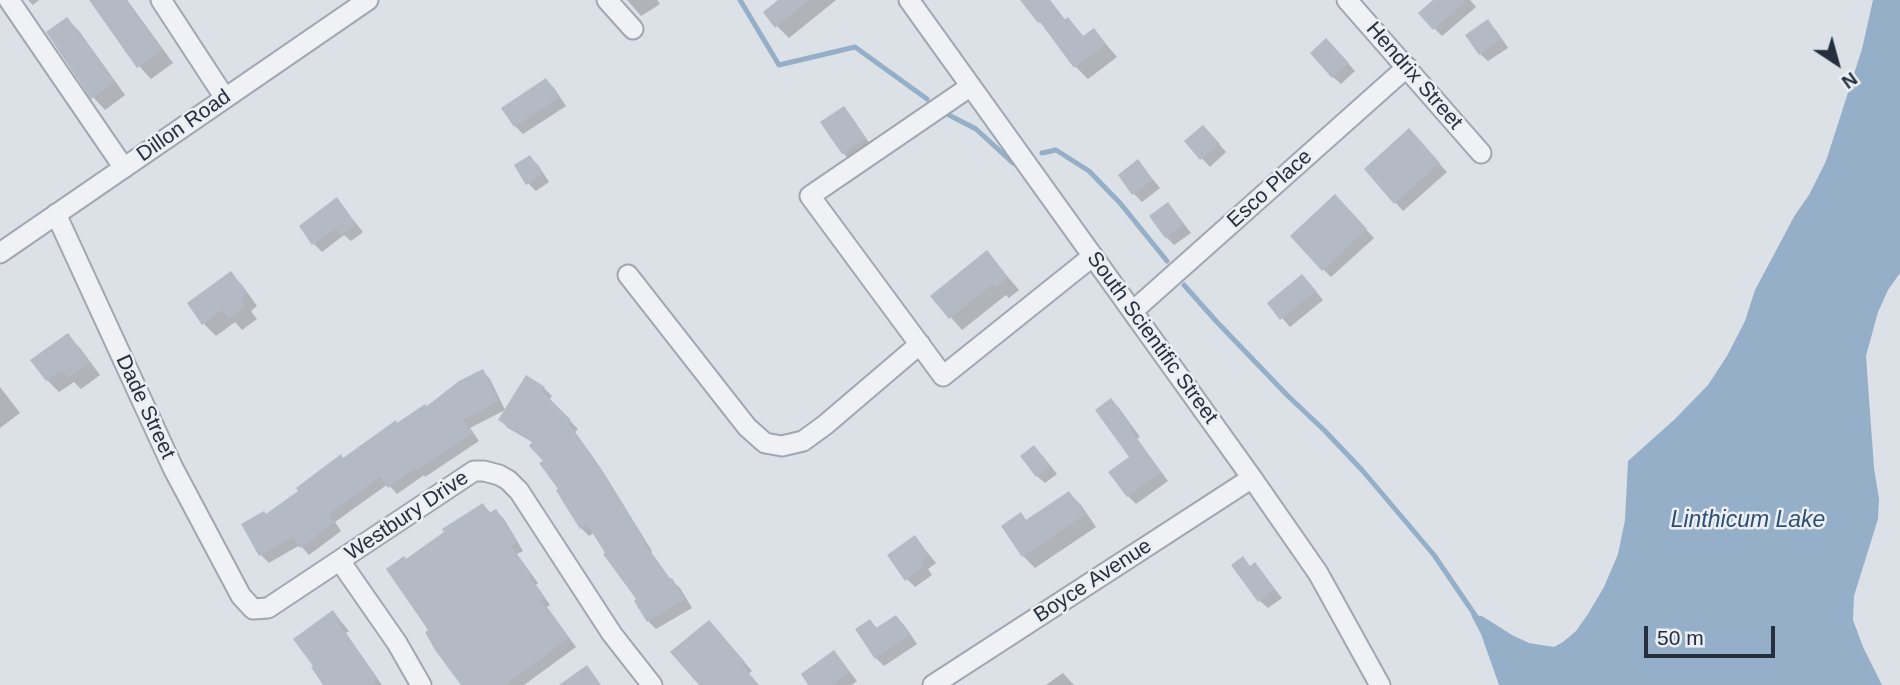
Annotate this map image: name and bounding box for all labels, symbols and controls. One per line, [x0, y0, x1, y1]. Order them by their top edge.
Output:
street label: Hendrix Street [1360, 17, 1468, 135]
north arrow [1802, 28, 1872, 98]
text: N [1838, 68, 1861, 93]
street label: Dillon Road [132, 85, 236, 167]
street label: Esco Place [1223, 144, 1317, 234]
street label: South Scientific Street [1081, 247, 1223, 429]
street label: Dade Street [110, 351, 180, 463]
street label: Westbury Drive [341, 466, 473, 566]
water label: Linthicum Lake [1671, 507, 1825, 535]
street label: Boyce Avenue [1030, 534, 1156, 628]
scale bar [1648, 612, 1779, 656]
text: 50 m [1657, 626, 1704, 649]

